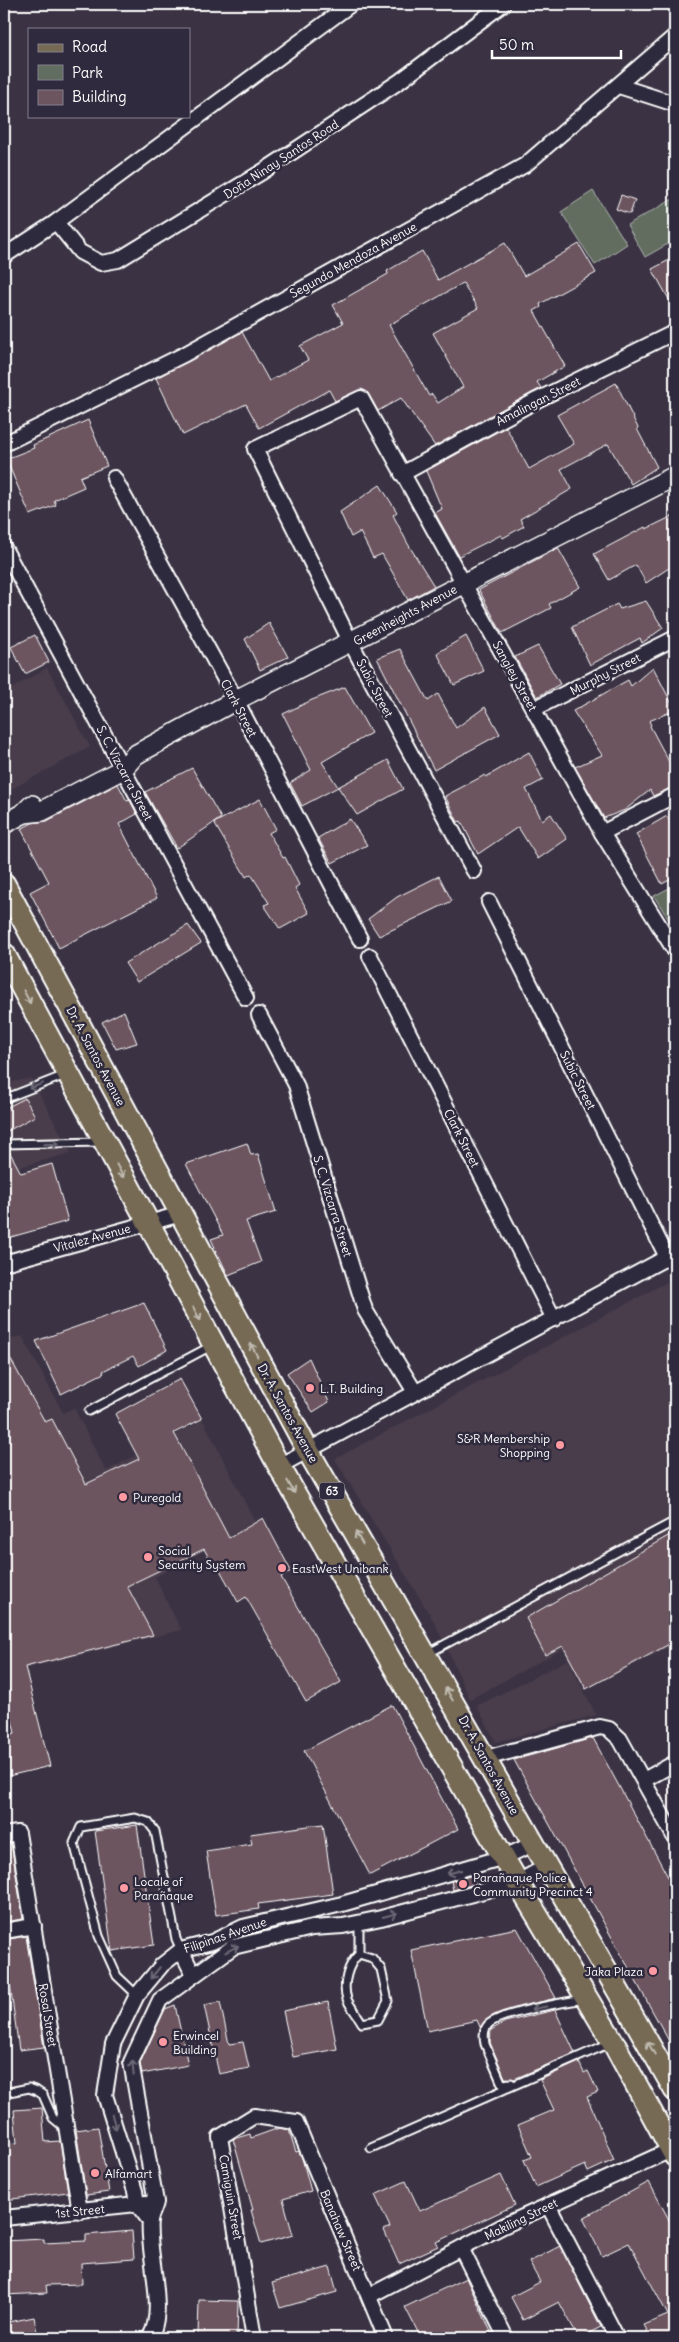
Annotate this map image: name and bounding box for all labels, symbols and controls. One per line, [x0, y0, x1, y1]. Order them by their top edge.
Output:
legend [28, 28, 190, 118]
scale bar [492, 28, 620, 60]
text: 50 m [499, 35, 534, 54]
text: Road [72, 37, 107, 56]
text: Park [72, 63, 103, 82]
text: Building [72, 87, 127, 106]
street label: Doña Ninay Santos Road [221, 116, 341, 202]
street label: Segundo Mendoza Avenue [287, 219, 419, 301]
street label: Amalingan Street [493, 373, 583, 429]
street label: Greenheights Avenue [351, 581, 459, 649]
street label: Sangley Street [490, 638, 540, 714]
street label: Murphy Street [567, 650, 643, 698]
street label: Subic Street [353, 656, 397, 720]
street label: Clark Street [218, 677, 260, 739]
street label: S. C. Vizcarra Street [94, 723, 156, 823]
one-way arrow [22, 989, 32, 1004]
street label: Dr. A. Santos Avenue [63, 1004, 129, 1108]
street label: Subic Street [557, 1048, 599, 1112]
one-way arrow [29, 1082, 44, 1092]
street label: Clark Street [441, 1106, 483, 1170]
one-way arrow [44, 1139, 60, 1148]
street label: S. C. Vizcarra Street [310, 1153, 356, 1259]
one-way arrow [115, 1163, 125, 1178]
street label: Vitalez Avenue [52, 1221, 132, 1255]
one-way arrow [193, 1306, 202, 1321]
one-way arrow [249, 1344, 259, 1358]
street label: Dr. A. Santos Avenue [255, 1361, 321, 1465]
place label: L.T. Building [320, 1381, 383, 1396]
marker: L.T. Building [304, 1382, 316, 1394]
place label: S&R Membership Shopping [457, 1431, 550, 1460]
marker: S&R Membership Shopping [554, 1439, 566, 1451]
one-way arrow [287, 1480, 297, 1494]
road number: 63 [320, 1482, 344, 1500]
place label: Puregold [133, 1490, 181, 1505]
marker: Puregold [117, 1491, 129, 1503]
one-way arrow [354, 1532, 364, 1546]
place label: Social Security System [158, 1543, 246, 1572]
marker: Social Security System [142, 1551, 154, 1563]
place label: EastWest Unibank [292, 1561, 389, 1576]
marker: EastWest Unibank [276, 1562, 288, 1574]
one-way arrow [444, 1687, 454, 1702]
street label: Dr. A. Santos Avenue [456, 1713, 522, 1817]
one-way arrow [446, 1867, 462, 1877]
place label: Parañaque Police Community Precinct 4 [473, 1870, 593, 1899]
place label: Locale of Parañaque [134, 1874, 193, 1903]
marker: Parañaque Police Community Precinct 4 [457, 1878, 469, 1890]
marker: Locale of Parañaque [118, 1882, 130, 1894]
one-way arrow [381, 1910, 397, 1920]
street label: Filipinas Avenue [182, 1914, 268, 1956]
one-way arrow [224, 1944, 239, 1954]
place label: Jaka Plaza [585, 1964, 643, 1979]
marker: Jaka Plaza [647, 1965, 659, 1977]
one-way arrow [150, 1966, 161, 1979]
street label: Rosal Street [36, 1982, 60, 2048]
one-way arrow [532, 2003, 548, 2013]
place label: Erwincel Building [173, 2028, 219, 2057]
marker: Erwincel Building [157, 2036, 169, 2048]
one-way arrow [645, 2042, 655, 2056]
one-way arrow [128, 2061, 137, 2077]
one-way arrow [109, 2114, 119, 2130]
street label: Camiguin Street [216, 2153, 246, 2241]
place label: Alfamart [105, 2166, 152, 2181]
marker: Alfamart [89, 2167, 101, 2179]
street label: Banahaw Street [317, 2187, 365, 2273]
street label: Makiling Street [482, 2195, 560, 2243]
street label: 1st Street [55, 2201, 105, 2221]

